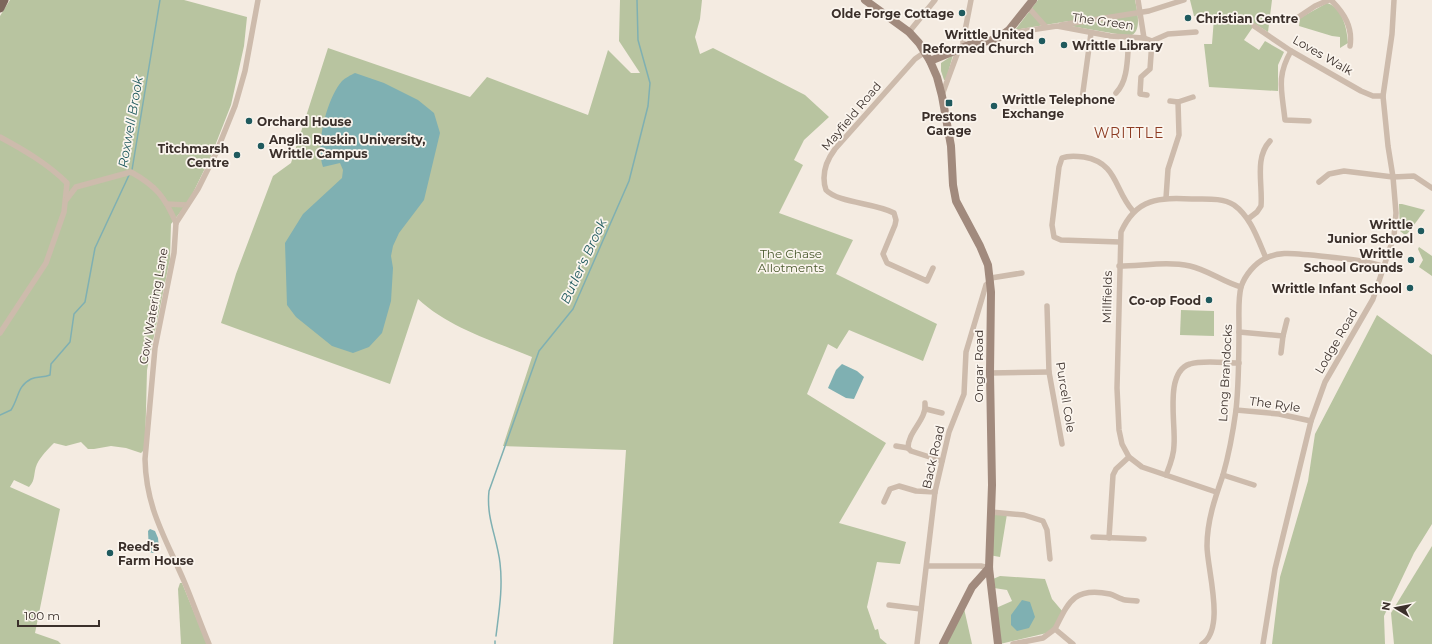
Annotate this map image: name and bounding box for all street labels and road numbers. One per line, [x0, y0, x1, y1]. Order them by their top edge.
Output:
street label: The Green [1071, 9, 1135, 33]
street label: Loves Walk [1290, 32, 1356, 79]
street label: Mayfield Road [818, 78, 884, 154]
street label: Cow Watering Lane [135, 247, 171, 365]
street label: Millfields [1099, 270, 1115, 324]
street label: Lodge Road [1311, 306, 1361, 376]
street label: Long Brandocks [1215, 324, 1235, 422]
street label: Ongar Road [971, 330, 986, 402]
street label: Purcell Cole [1053, 361, 1079, 433]
street label: The Ryle [1249, 393, 1301, 415]
street label: Back Road [918, 424, 948, 490]

